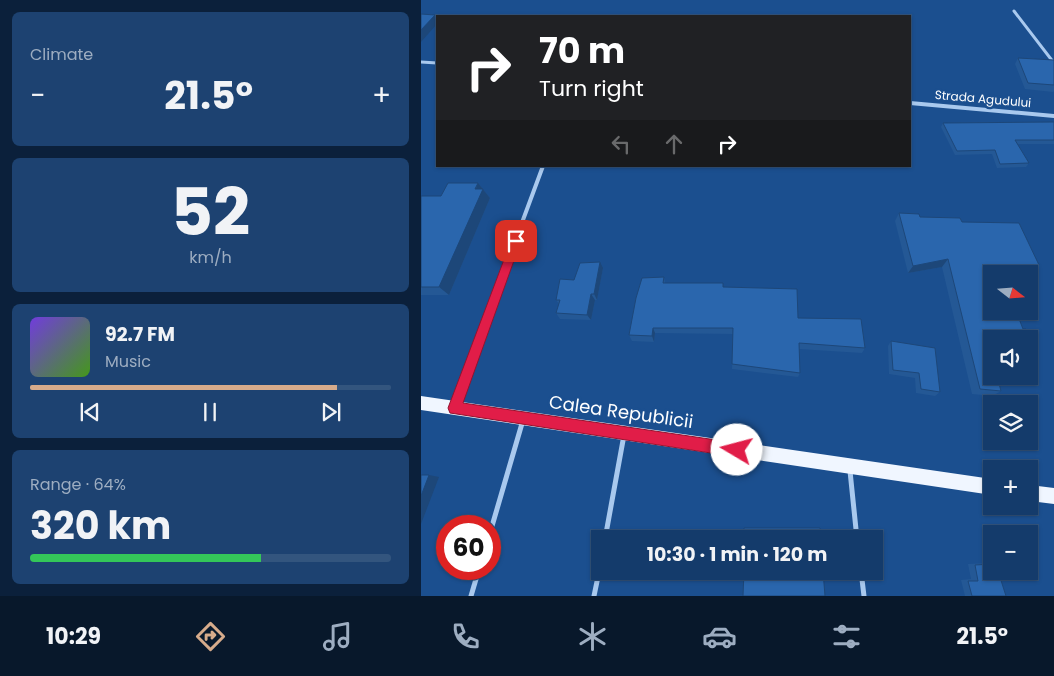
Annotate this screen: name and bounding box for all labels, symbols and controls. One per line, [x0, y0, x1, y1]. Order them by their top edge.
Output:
text: 70 m [539, 26, 625, 75]
icon: right [456, 35, 521, 100]
text: Climate [30, 43, 93, 66]
text: 21.5° [164, 69, 253, 122]
text: Turn right [539, 73, 644, 104]
text: − [30, 76, 45, 115]
text: + [372, 76, 391, 115]
street label: Strada Agudului [934, 86, 1032, 111]
icon: left [607, 130, 635, 158]
icon: ahead [660, 130, 688, 158]
icon: right [713, 130, 741, 158]
text: 52 [171, 167, 250, 258]
pin [495, 220, 537, 262]
icon: arrive [502, 227, 530, 255]
text: km/h [189, 246, 232, 269]
north arrow [983, 265, 1039, 320]
map controls [983, 265, 1038, 580]
text: 92.7 FM [105, 321, 175, 348]
button: sound [983, 330, 1038, 385]
text: Music [105, 350, 151, 373]
street label: Calea Republicii [547, 389, 695, 434]
button: layers [983, 395, 1038, 450]
icon: previous [76, 398, 104, 426]
icon: pause [196, 398, 224, 426]
icon: next [317, 398, 345, 426]
position arrow [710, 423, 762, 475]
button: + [983, 460, 1038, 515]
text: Range · 64% [30, 473, 126, 496]
text: 320 km [30, 499, 171, 552]
speed limit sign: 60 [436, 515, 501, 580]
button: − [983, 525, 1038, 580]
text: 10:30 · 1 min · 120 m [647, 541, 827, 568]
icon: directions [193, 619, 228, 654]
icon: music [320, 619, 355, 654]
icon: phone [448, 619, 483, 654]
icon: climate [575, 619, 610, 654]
icon: car [702, 619, 737, 654]
icon: filters [829, 619, 864, 654]
text: 10:29 [46, 621, 101, 652]
text: 21.5° [956, 621, 1008, 652]

